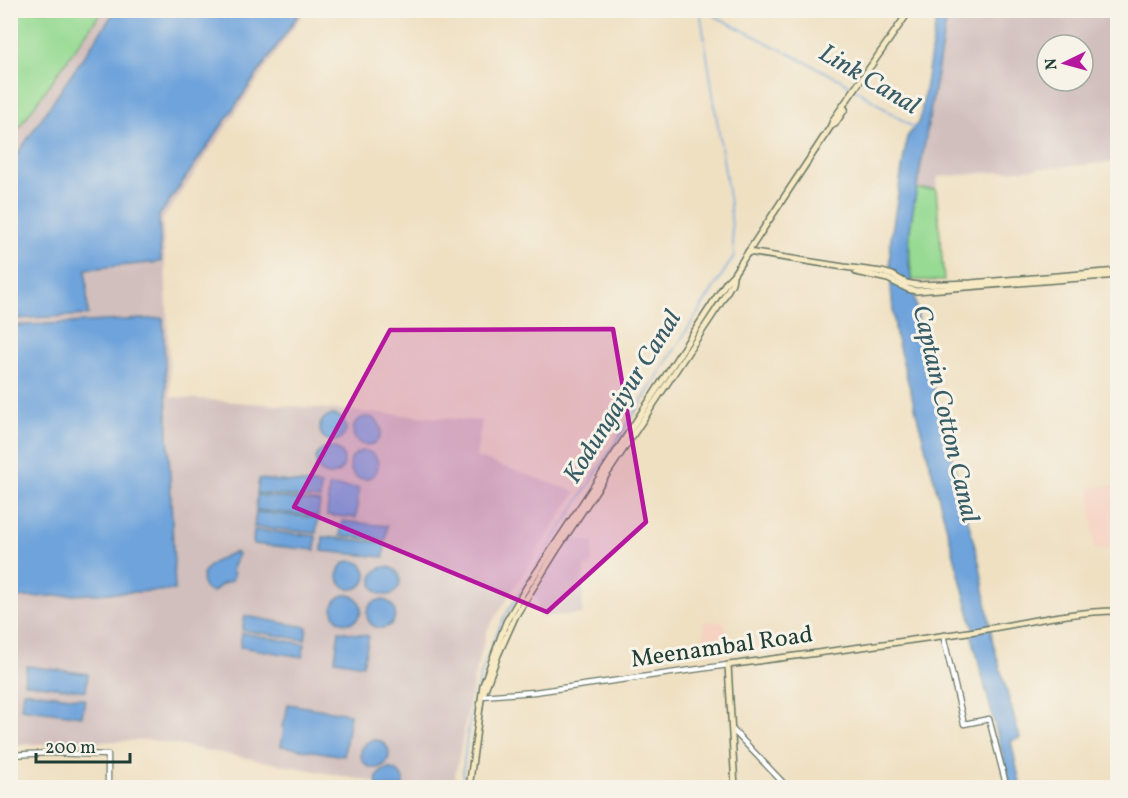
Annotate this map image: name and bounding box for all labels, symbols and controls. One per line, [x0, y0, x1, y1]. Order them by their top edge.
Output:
north arrow [1035, 33, 1095, 93]
water label: Link Canal [812, 36, 927, 124]
text: N [1041, 57, 1064, 71]
water label: Captain Cotton Canal [902, 302, 988, 527]
water label: Kodungaiyur Canal [555, 303, 691, 490]
street label: Meenambal Road [629, 618, 815, 678]
scale bar [36, 726, 130, 764]
text: 200 m [45, 736, 96, 761]

